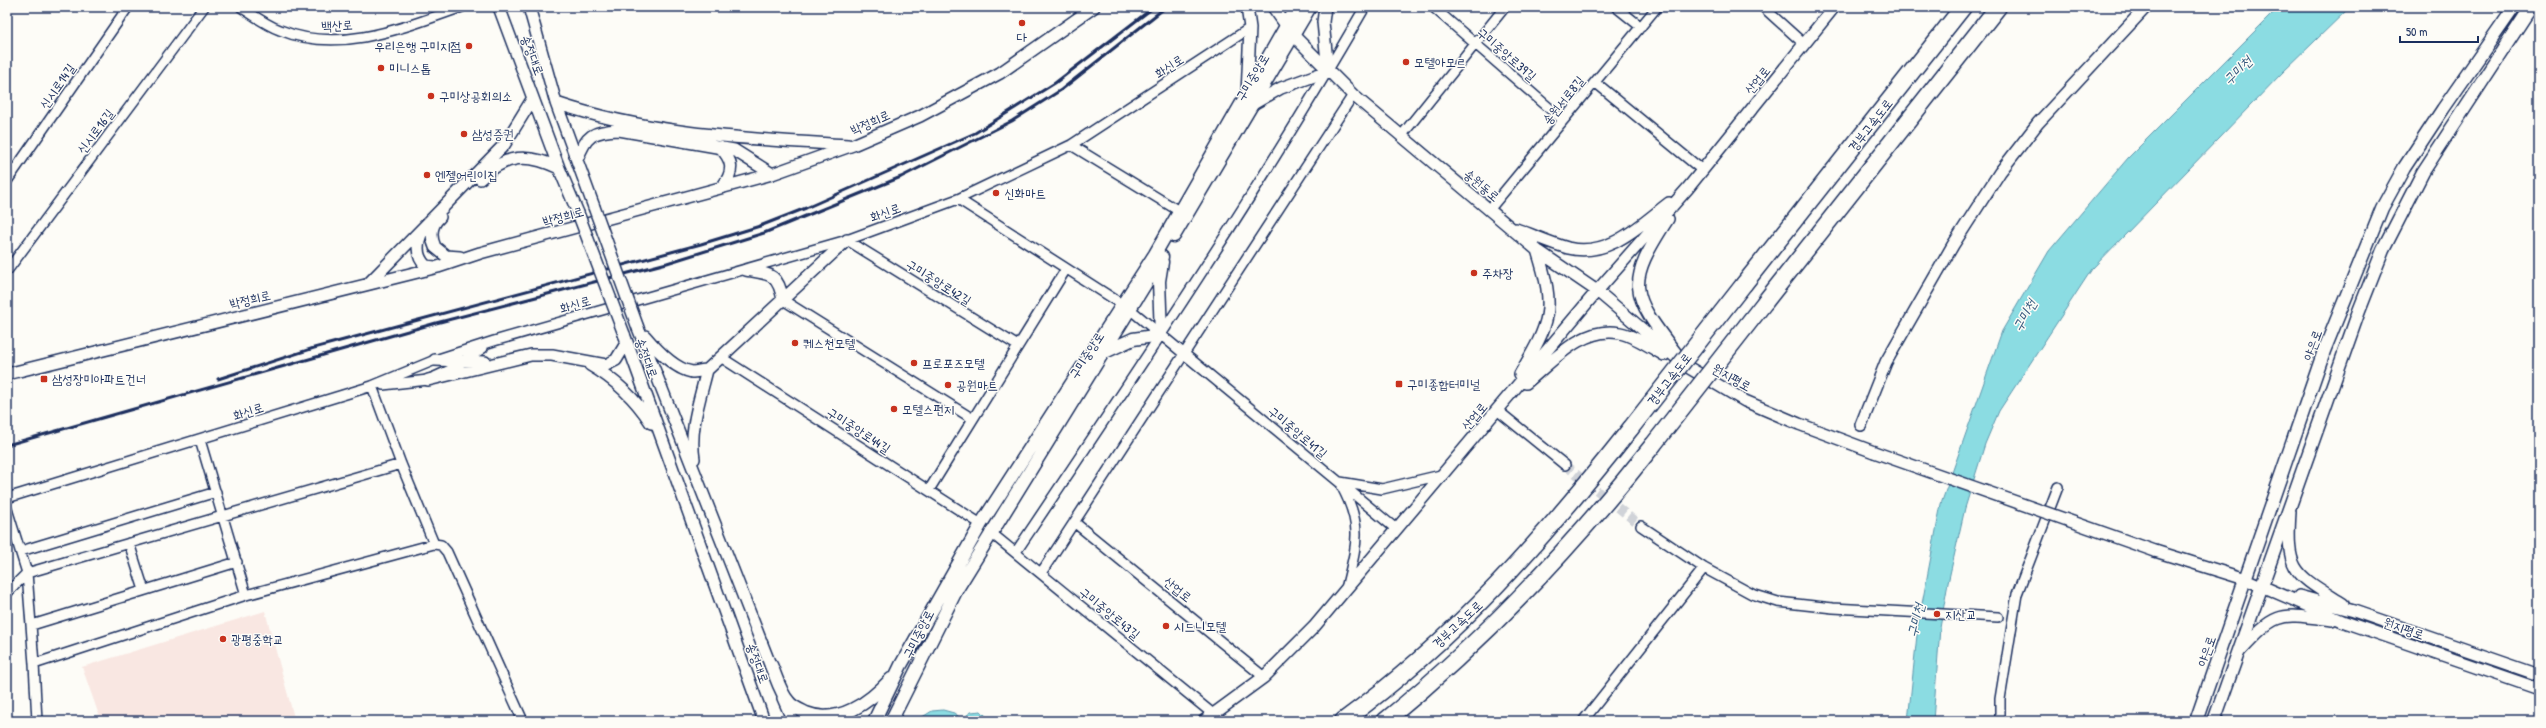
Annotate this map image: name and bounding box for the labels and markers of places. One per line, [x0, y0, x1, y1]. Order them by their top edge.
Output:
marker: 다 [1017, 18, 1027, 28]
place label: 다 [1017, 28, 1028, 46]
place label: 우리은행 구미지점 [374, 37, 461, 55]
marker: 우리은행 구미지점 [464, 41, 474, 51]
place label: 모텔아모르 [1414, 53, 1466, 71]
marker: 모텔아모르 [1401, 57, 1411, 67]
place label: 미니스톱 [389, 59, 431, 77]
marker: 미니스톱 [376, 63, 386, 73]
place label: 구미상공회의소 [439, 87, 512, 105]
marker: 구미상공회의소 [426, 91, 436, 101]
place label: 삼성증권 [472, 125, 514, 143]
marker: 삼성증권 [459, 129, 469, 139]
place label: 엔젤어린이집 [435, 166, 498, 184]
marker: 엔젤어린이집 [422, 170, 432, 180]
place label: 신화마트 [1004, 184, 1046, 202]
marker: 신화마트 [991, 188, 1001, 198]
place label: 주차장 [1482, 264, 1513, 282]
marker: 주차장 [1469, 268, 1479, 278]
place label: 퀘스천모텔 [803, 334, 856, 352]
marker: 퀘스천모텔 [790, 338, 800, 348]
place label: 프로포즈모텔 [922, 354, 985, 372]
marker: 프로포즈모텔 [909, 358, 919, 368]
place label: 삼성장미아파트건너 [52, 370, 146, 388]
marker: 삼성장미아파트건너 [39, 374, 49, 384]
place label: 구미종합터미널 [1407, 375, 1481, 393]
place label: 공원마트 [956, 376, 998, 394]
marker: 구미종합터미널 [1394, 379, 1404, 389]
marker: 공원마트 [943, 380, 953, 390]
place label: 모텔스펀지 [902, 400, 954, 418]
marker: 모텔스펀지 [889, 404, 899, 414]
place label: 지산교 [1945, 605, 1976, 623]
marker: 지산교 [1932, 609, 1942, 619]
place label: 시드니모텔 [1174, 617, 1227, 635]
marker: 시드니모텔 [1161, 621, 1171, 631]
place label: 광평중학교 [231, 630, 283, 648]
marker: 광평중학교 [218, 634, 228, 644]

